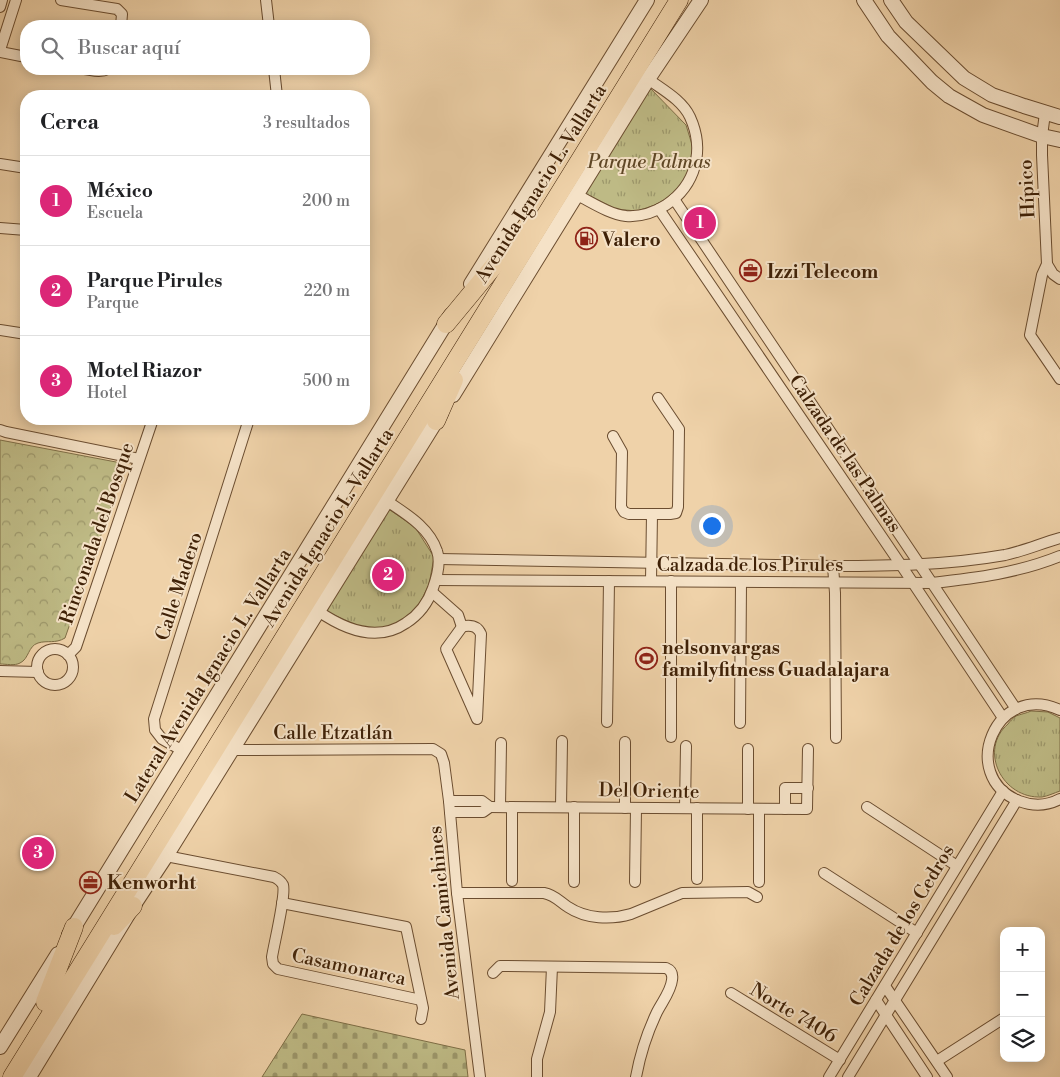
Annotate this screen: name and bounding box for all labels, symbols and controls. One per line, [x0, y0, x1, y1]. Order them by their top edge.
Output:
search box [20, 20, 370, 75]
icon: search [38, 34, 66, 62]
text: Buscar aquí [78, 36, 180, 60]
street label: Avenida Ignacio L. Vallarta [469, 79, 612, 288]
text: Cerca [40, 110, 99, 136]
text: 3 resultados [263, 113, 350, 133]
park label: Parque Palmas [586, 150, 711, 174]
street label: Hípico [1013, 159, 1041, 219]
text: México [87, 179, 153, 203]
text: 1 [52, 191, 60, 211]
text: 200 m [302, 191, 350, 211]
text: Escuela [87, 203, 143, 223]
pin: 1 [684, 204, 716, 242]
fuel station icon: Valero [574, 227, 598, 251]
place label: Valero [601, 228, 661, 252]
office icon: Izzi Telecom [739, 259, 763, 283]
place label: Izzi Telecom [767, 260, 878, 284]
text: Parque Pirules [87, 269, 222, 293]
text: 2 [51, 281, 61, 301]
text: 220 m [304, 281, 350, 301]
text: Parque [87, 293, 139, 313]
text: Motel Riazor [87, 359, 202, 383]
street label: Calzada de las Palmas [784, 370, 907, 537]
text: 3 [51, 371, 61, 391]
text: 500 m [303, 371, 350, 391]
text: Hotel [87, 383, 127, 403]
street label: Avenida Ignacio L. Vallarta [256, 423, 399, 632]
street label: Rinconada del Bosque [55, 439, 139, 627]
your location [699, 513, 725, 539]
street label: Calle Madero [150, 529, 208, 644]
street label: Lateral Avenida Ignacio L. Vallarta [119, 544, 297, 807]
street label: Calzada de los Pirules [657, 553, 843, 577]
pin: 2 [372, 556, 404, 594]
place label: nelsonvargas familyfitness Guadalajara [662, 636, 890, 682]
sports icon: nelsonvargas familyfitness Guadalajara [634, 646, 658, 670]
street label: Calle Etzatlán [273, 721, 393, 745]
street label: Del Oriente [598, 778, 700, 804]
street label: Avenida Camichines [423, 825, 465, 1002]
pin: 3 [22, 834, 54, 872]
street label: Calzada de los Cedros [844, 840, 960, 1011]
office icon: Kenworht [79, 870, 103, 894]
place label: Kenworht [107, 871, 196, 895]
map controls [1000, 927, 1045, 1062]
button: + [1000, 927, 1045, 972]
street label: Casamonarca [290, 943, 408, 991]
button: − [1000, 972, 1045, 1017]
street label: Norte 7406 [746, 978, 841, 1048]
button: layers [1000, 1017, 1045, 1062]

